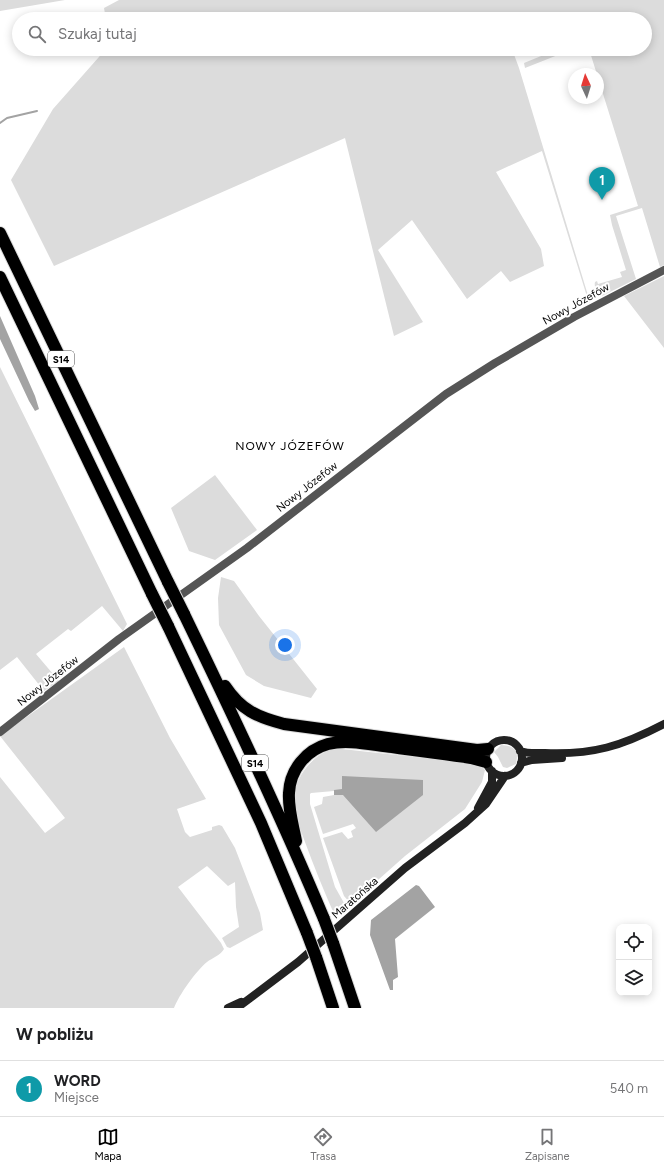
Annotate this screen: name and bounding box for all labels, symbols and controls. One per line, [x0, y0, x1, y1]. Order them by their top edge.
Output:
search box [12, 12, 652, 56]
icon: search [26, 23, 48, 45]
text: Szukaj tutaj [58, 25, 137, 43]
north arrow [568, 68, 604, 104]
pin: 1 [589, 167, 615, 200]
street label: Nowy Józefów [540, 280, 612, 328]
road number: S14 [48, 351, 74, 367]
district label: NOWY JÓZEFÓW [235, 439, 345, 453]
street label: Nowy Józefów [274, 459, 341, 515]
your location [275, 635, 295, 655]
street label: Nowy Józefów [15, 653, 82, 709]
road number: S14 [242, 755, 268, 771]
street label: Maratońska [329, 874, 381, 922]
map controls [616, 924, 652, 996]
button: locate [616, 924, 652, 960]
button: layers [616, 960, 652, 996]
text: W pobliżu [16, 1024, 93, 1044]
text: WORD [54, 1072, 101, 1090]
text: 1 [26, 1081, 32, 1096]
text: 540 m [610, 1081, 648, 1096]
text: Miejsce [54, 1090, 99, 1105]
tab: Mapa [94, 1126, 121, 1163]
tab: Trasa [310, 1126, 336, 1163]
tab: Zapisane [525, 1126, 570, 1163]

